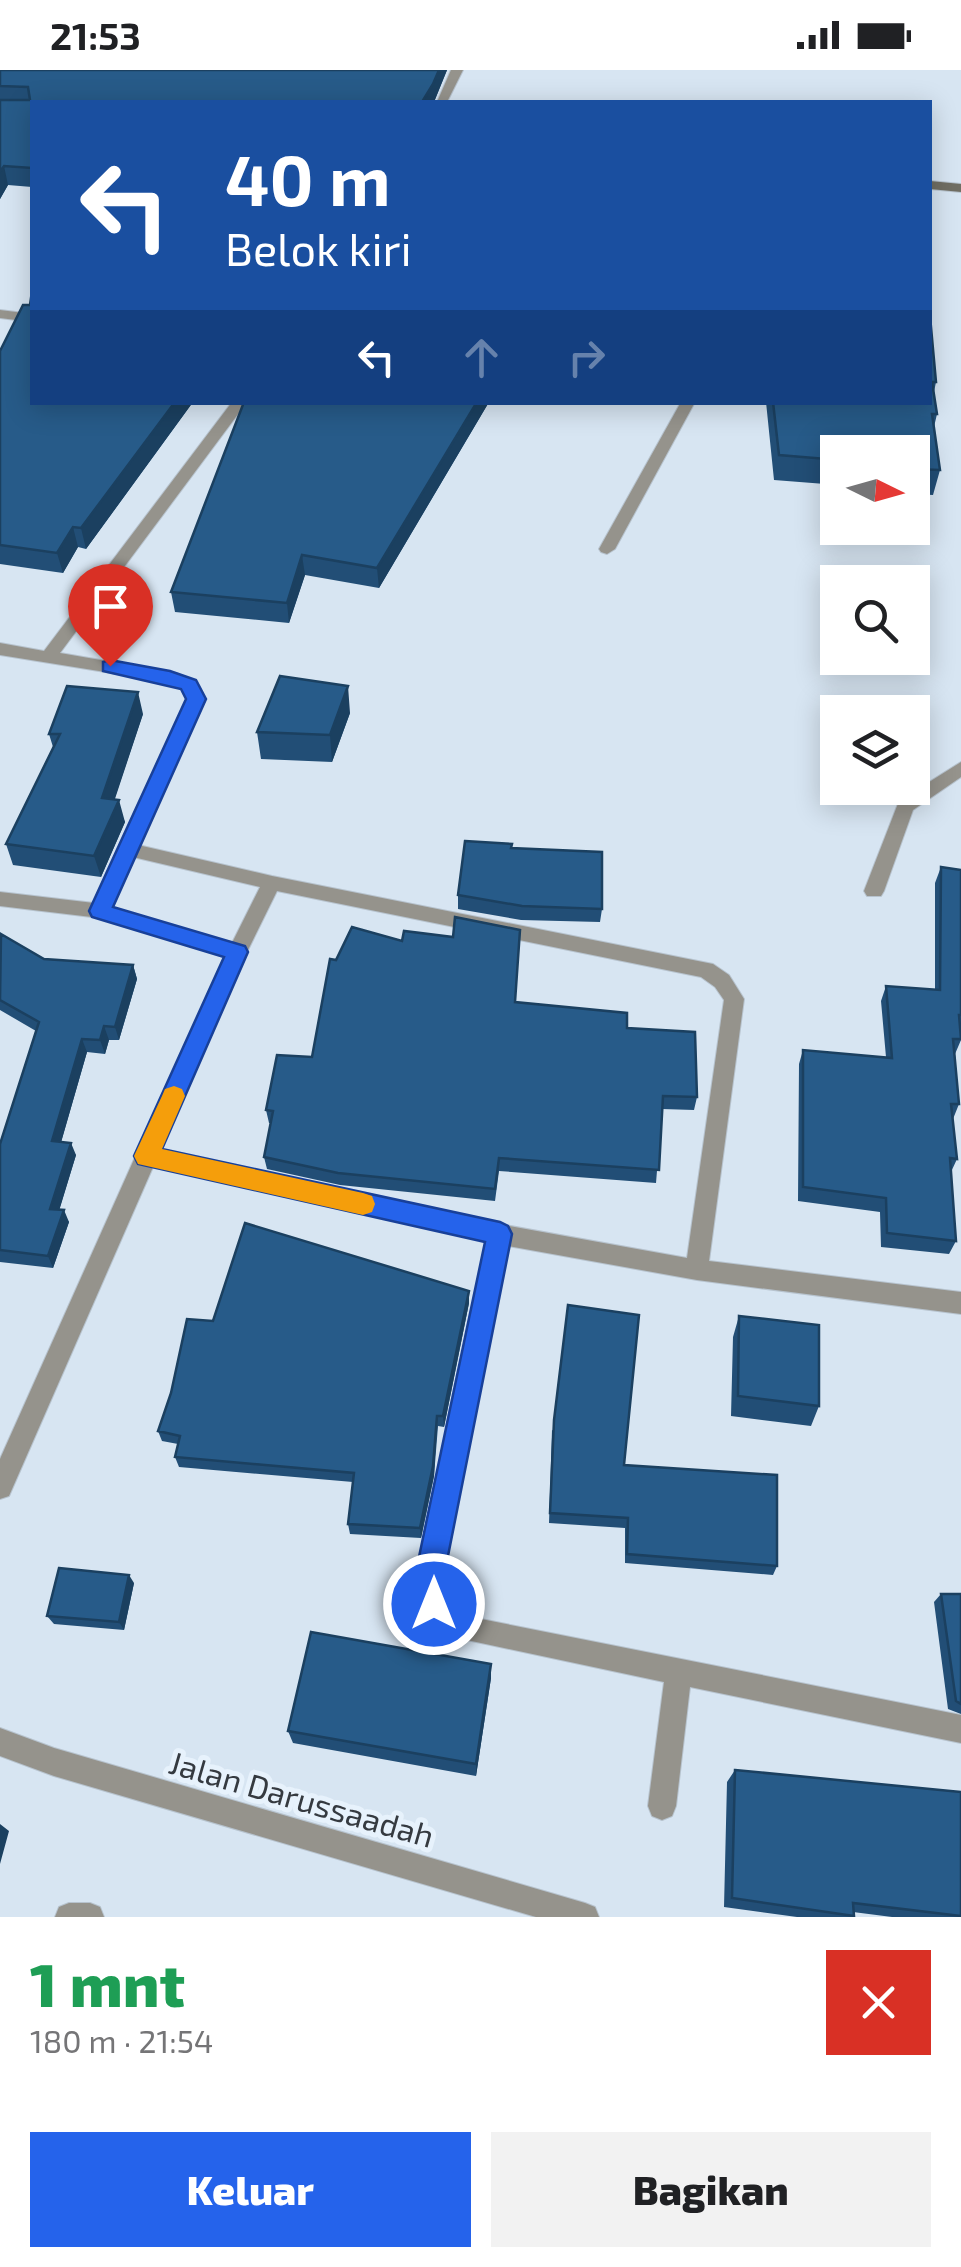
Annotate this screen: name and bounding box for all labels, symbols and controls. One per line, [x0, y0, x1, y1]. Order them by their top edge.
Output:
text: 21:53 [50, 12, 141, 58]
text: 40 m [225, 136, 391, 220]
icon: left [60, 140, 190, 270]
text: Belok kiri [225, 221, 412, 275]
icon: left [349, 330, 404, 385]
icon: ahead [454, 330, 509, 385]
icon: right [559, 330, 614, 385]
north arrow [820, 435, 930, 545]
map controls [820, 435, 930, 805]
pin [68, 564, 153, 667]
button: search [820, 565, 930, 675]
icon: arrive [83, 579, 138, 634]
button: layers [820, 695, 930, 805]
position arrow [382, 1552, 486, 1656]
street label: Jalan Darussaadah [165, 1742, 439, 1854]
text: 1 mnt [30, 1947, 185, 2019]
button: close [826, 1950, 931, 2055]
text: 180 m · 21:54 [30, 2021, 214, 2059]
button: Keluar [30, 2132, 471, 2247]
button: Bagikan [491, 2132, 931, 2247]

